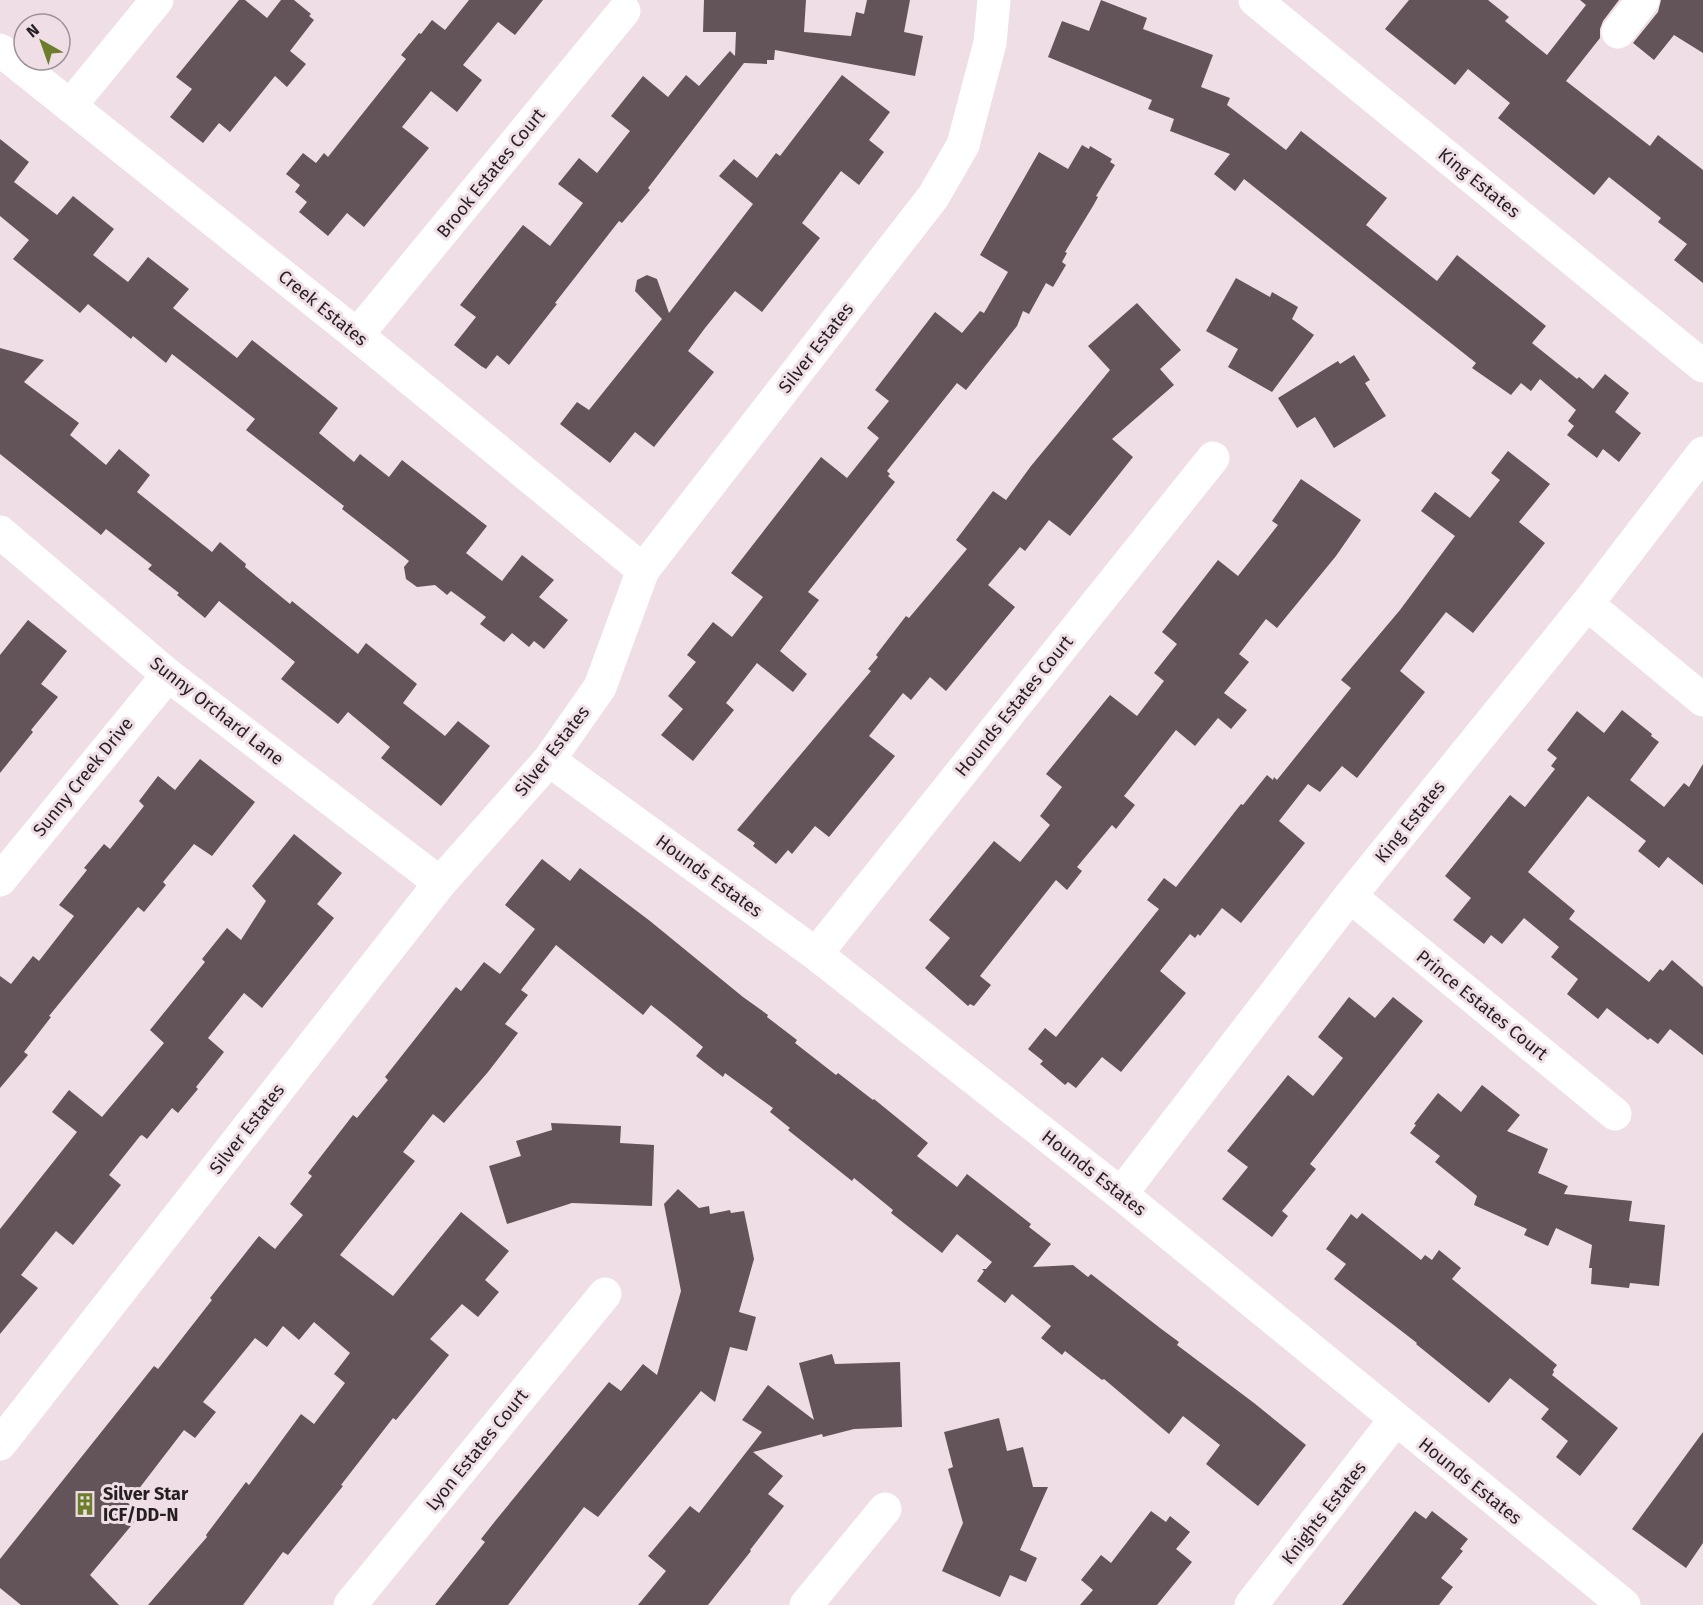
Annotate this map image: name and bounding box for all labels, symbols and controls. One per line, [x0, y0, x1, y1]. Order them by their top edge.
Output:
north arrow [12, 12, 72, 72]
text: N [23, 20, 43, 42]
street label: Brook Estates Court [432, 104, 550, 242]
street label: King Estates [1434, 143, 1524, 223]
street label: Creek Estates [274, 265, 372, 351]
street label: Silver Estates [774, 298, 858, 398]
street label: Hounds Estates Court [950, 631, 1078, 781]
street label: Sunny Orchard Lane [146, 652, 288, 770]
street label: Silver Estates [510, 701, 594, 801]
street label: Sunny Creek Drive [28, 713, 138, 841]
street label: King Estates [1370, 777, 1450, 867]
street label: Hounds Estates [651, 830, 767, 922]
street label: Prince Estates Court [1412, 945, 1553, 1065]
street label: Silver Estates [205, 1079, 289, 1179]
street label: Hounds Estates [1037, 1125, 1151, 1221]
street label: Lyon Estates Court [421, 1384, 533, 1515]
street label: Hounds Estates [1414, 1433, 1526, 1529]
street label: Knights Estates [1277, 1457, 1371, 1569]
place label: Silver Star ICF/DD-N [103, 1483, 189, 1526]
building icon: Silver Star ICF/DD-N [72, 1491, 98, 1517]

